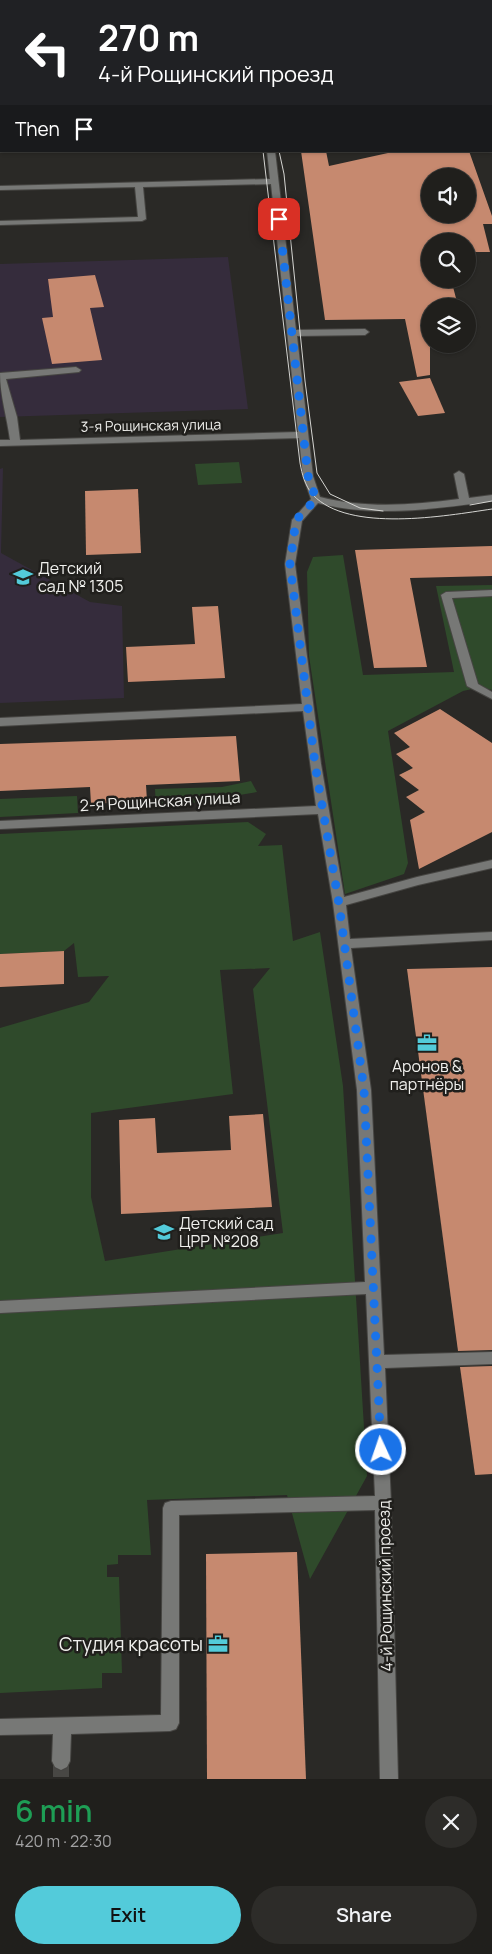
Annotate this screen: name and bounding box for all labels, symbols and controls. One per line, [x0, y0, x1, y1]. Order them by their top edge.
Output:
text: 270 m [98, 14, 199, 62]
icon: left [15, 20, 80, 85]
text: 4-й Рощинский проезд [98, 59, 334, 89]
icon: arrive [70, 115, 98, 143]
text: Then [15, 116, 60, 142]
map controls [421, 168, 476, 353]
button: sound [421, 168, 476, 223]
pin [258, 198, 300, 240]
icon: arrive [265, 205, 293, 233]
button: search [421, 233, 476, 288]
button: layers [421, 298, 476, 353]
street label: 3-я Рощинская улица [81, 414, 221, 436]
place label: Детский сад № 1305 [38, 557, 123, 597]
school or university icon: Детский сад № 1305 [12, 566, 34, 588]
street label: 2-я Рощинская улица [79, 786, 241, 816]
office icon: Аронов & партнёры [416, 1032, 438, 1054]
place label: Аронов & партнёры [390, 1055, 464, 1095]
place label: Детский сад ЦРР №208 [179, 1212, 274, 1252]
school or university icon: Детский сад ЦРР №208 [153, 1221, 175, 1243]
position arrow [354, 1423, 406, 1475]
street label: 4-й Рощинский проезд [372, 1500, 397, 1672]
place label: Студия красоты [59, 1631, 203, 1657]
office icon: Студия красоты [207, 1633, 229, 1655]
text: 6 min [15, 1790, 93, 1831]
button: close [425, 1796, 477, 1848]
text: 420 m · 22:30 [15, 1830, 112, 1852]
button: Exit [15, 1886, 241, 1944]
button: Share [251, 1886, 477, 1944]

